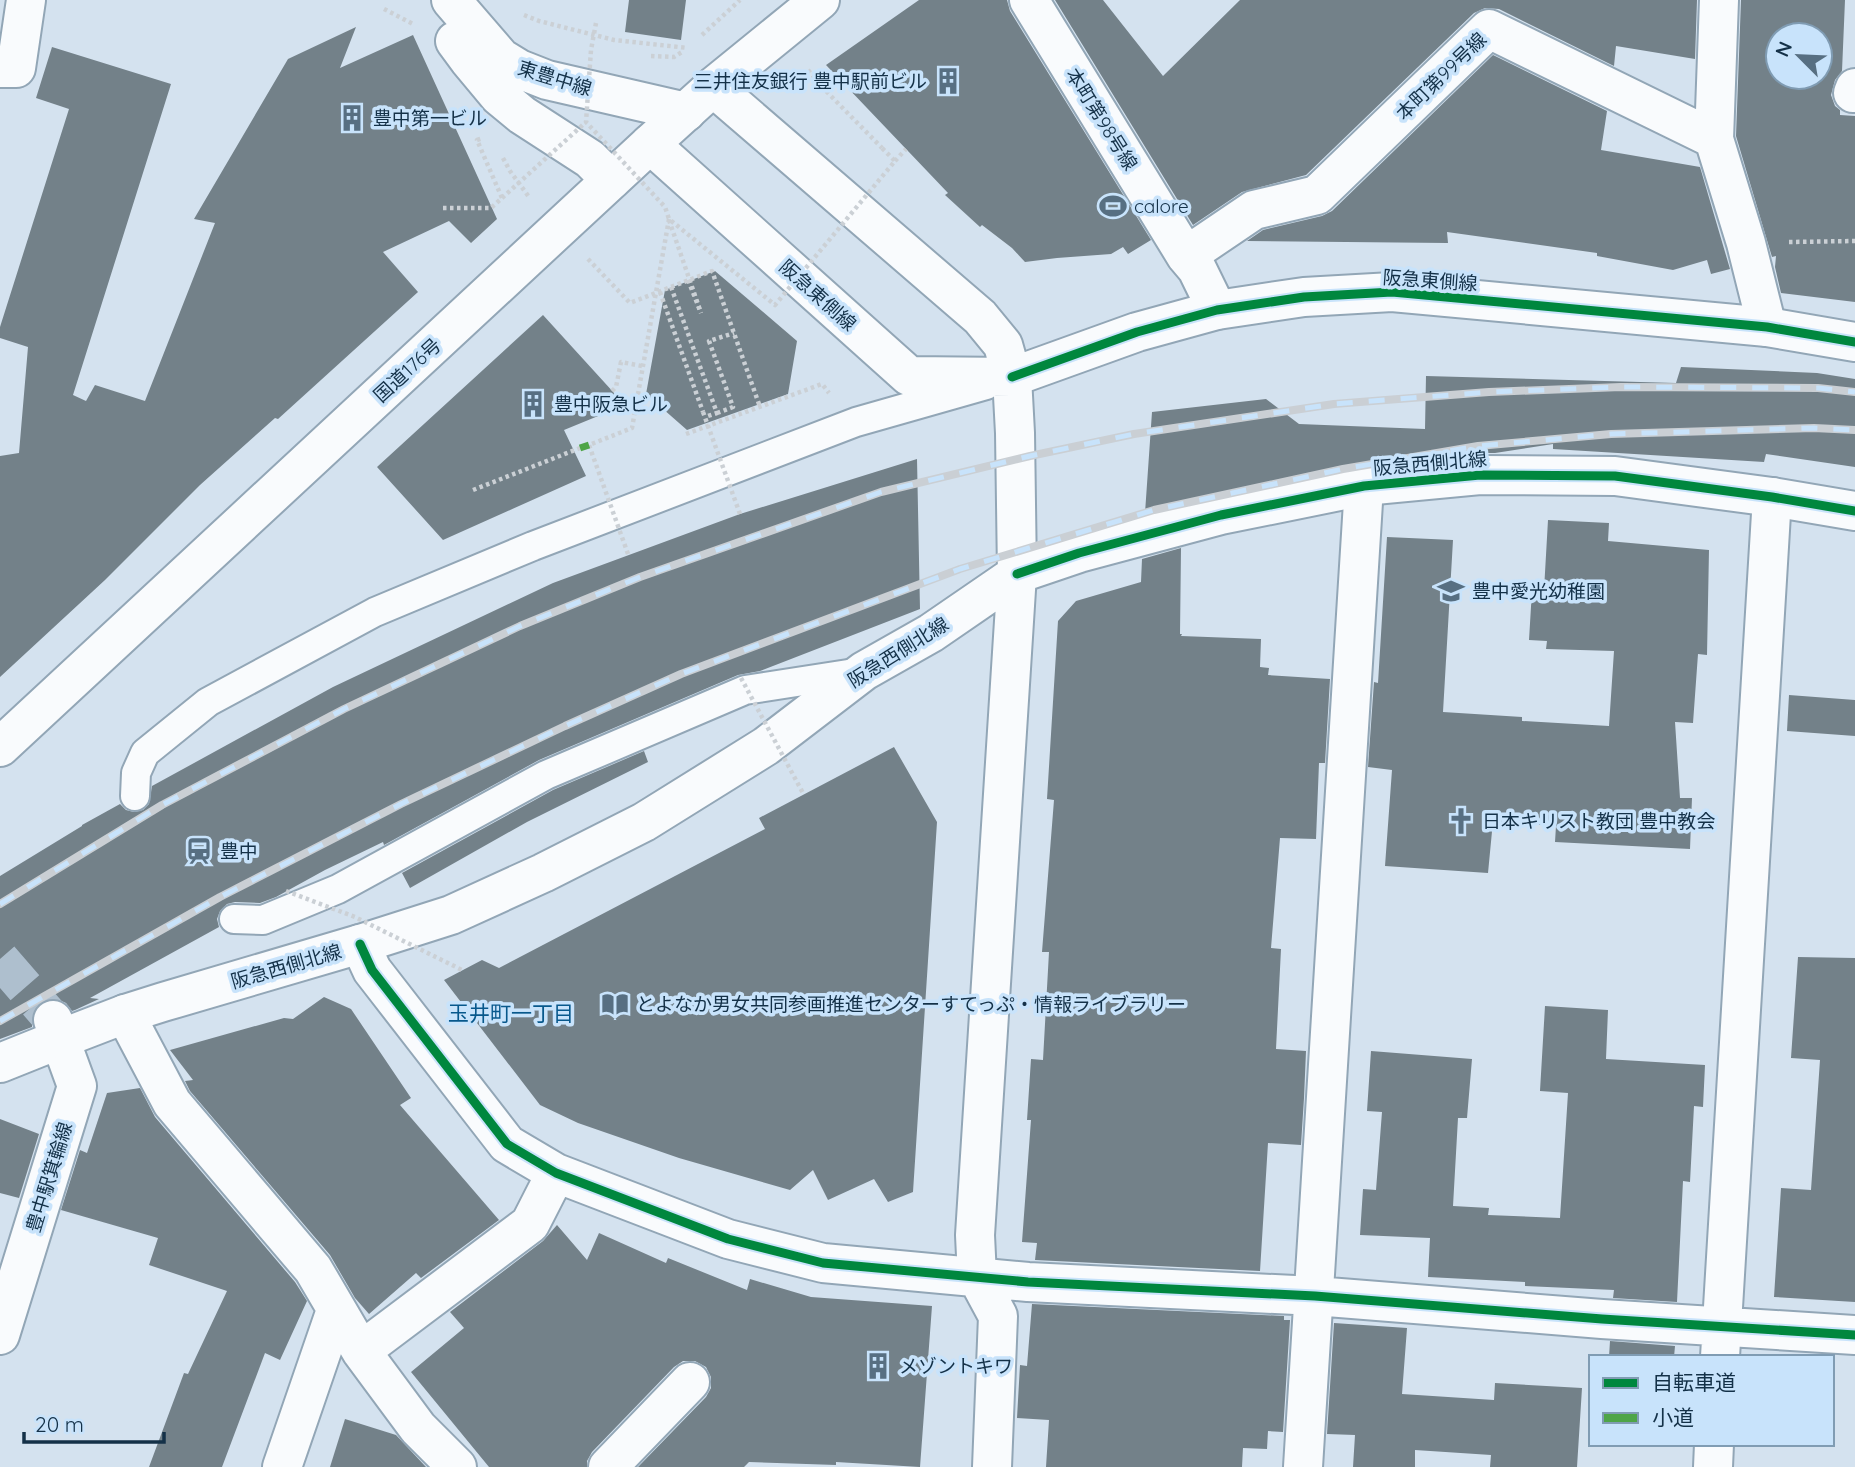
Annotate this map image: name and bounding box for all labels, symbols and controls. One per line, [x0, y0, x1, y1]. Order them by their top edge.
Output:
north arrow [1764, 21, 1834, 91]
street label: 本町第99号線 [1391, 27, 1491, 125]
text: N [1770, 38, 1797, 60]
street label: 東豊中線 [515, 55, 595, 101]
street label: 本町第98号線 [1061, 64, 1143, 174]
building icon: 三井住友銀行 豊中駅前ビル [933, 66, 963, 96]
place label: 三井住友銀行 豊中駅前ビル [694, 69, 927, 93]
building icon: 豊中第一ビル [337, 103, 367, 133]
place label: 豊中第一ビル [373, 106, 487, 130]
sports icon: calore [1098, 191, 1128, 221]
place label: calore [1134, 194, 1189, 218]
street label: 阪急東側線 [775, 254, 861, 336]
street label: 阪急東側線 [1382, 265, 1478, 295]
street label: 国道176号 [368, 333, 446, 407]
building icon: 豊中阪急ビル [518, 389, 548, 419]
place label: 豊中阪急ビル [554, 392, 668, 416]
street label: 阪急西側北線 [1372, 446, 1488, 480]
school or university icon: 豊中愛光幼稚園 [1436, 576, 1466, 606]
place label: 豊中愛光幼稚園 [1472, 579, 1605, 603]
street label: 阪急西側北線 [843, 612, 953, 692]
church icon: 日本キリスト教団 豊中教会 [1446, 806, 1476, 836]
place label: 日本キリスト教団 豊中教会 [1482, 809, 1715, 833]
station icon: 豊中 [184, 836, 214, 866]
place label: 豊中 [220, 839, 258, 863]
street label: 阪急西側北線 [228, 939, 344, 993]
library icon: とよなか男女共同参画推進センターすてっぷ・情報ライブラリー [600, 989, 630, 1019]
place label: とよなか男女共同参画推進センターすてっぷ・情報ライブラリー [636, 992, 1186, 1016]
district label: 玉井町一丁目 [448, 1000, 574, 1026]
street label: 豊中駅箕輪線 [21, 1119, 77, 1235]
building icon: メゾントキワ [863, 1351, 893, 1381]
place label: メゾントキワ [899, 1354, 1013, 1378]
legend [1589, 1355, 1834, 1446]
text: 自転車道 [1652, 1369, 1736, 1395]
scale bar [24, 1400, 164, 1444]
text: 小道 [1652, 1404, 1694, 1430]
text: 20 m [35, 1411, 84, 1437]

